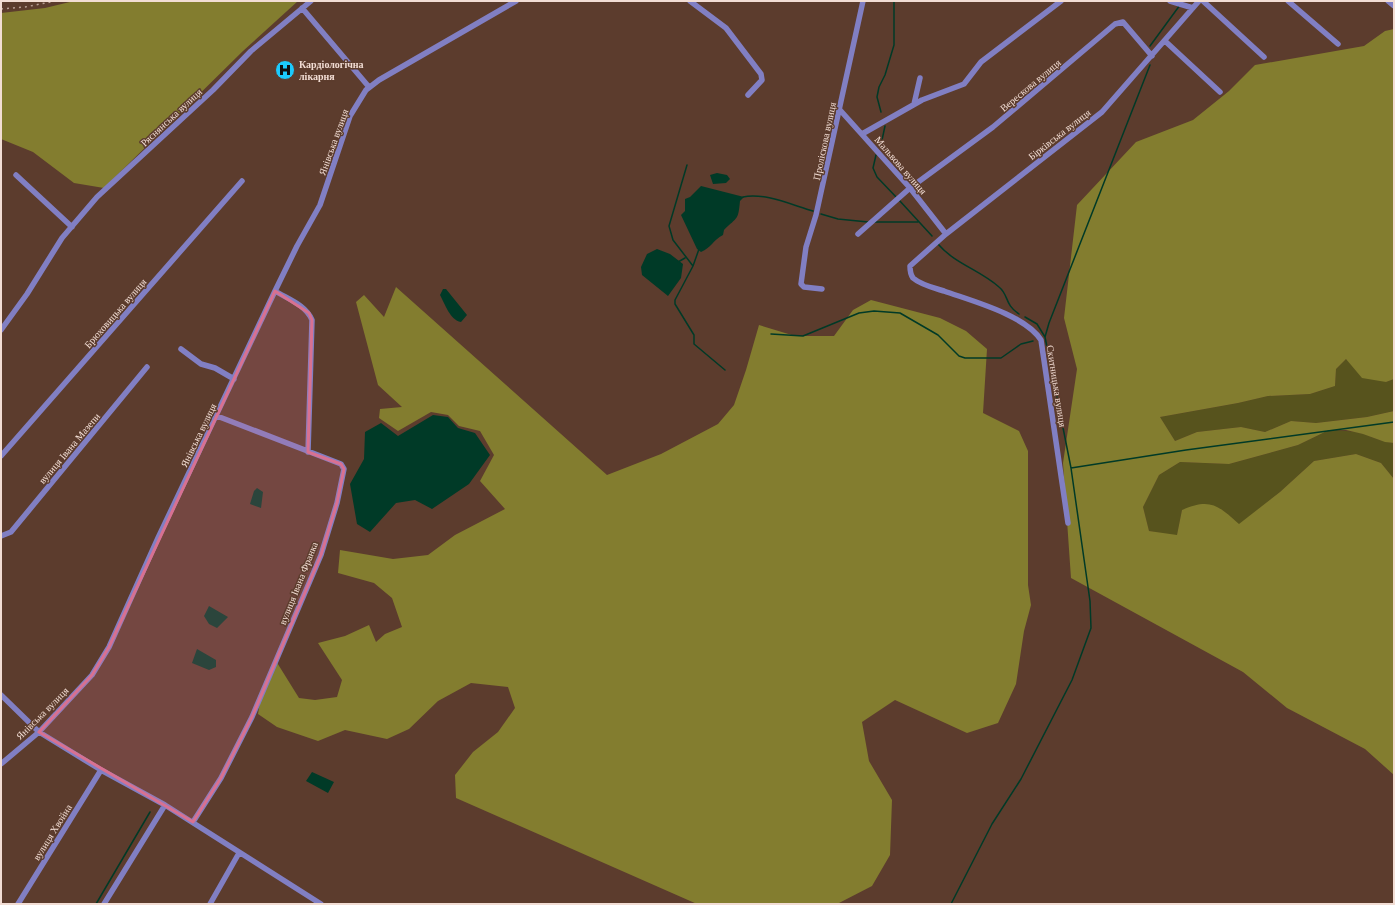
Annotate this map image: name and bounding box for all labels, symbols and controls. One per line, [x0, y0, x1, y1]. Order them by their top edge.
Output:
street label: Верескова вулиця [998, 57, 1063, 114]
hospital icon: Кардіологічна лікарня [274, 59, 296, 81]
place label: Кардіологічна лікарня [299, 59, 364, 82]
street label: Ряснянська вулиця [139, 86, 204, 148]
street label: Проліскова вулиця [811, 101, 838, 181]
street label: Янівська вулиця [316, 107, 351, 177]
street label: Бірківська вулиця [1026, 107, 1093, 162]
street label: Мальвова вулиця [872, 134, 929, 197]
street label: Брюховицька вулиця [82, 276, 149, 350]
street label: Скитницька вулиця [1045, 344, 1068, 428]
street label: Янівська вулиця [178, 401, 219, 469]
street label: вулиця Івана Мазепи [37, 410, 103, 486]
street label: вулиця Івана Франка [277, 540, 320, 626]
street label: Янівська вулиця [14, 685, 71, 742]
street label: вулиця Хвойна [31, 802, 74, 862]

